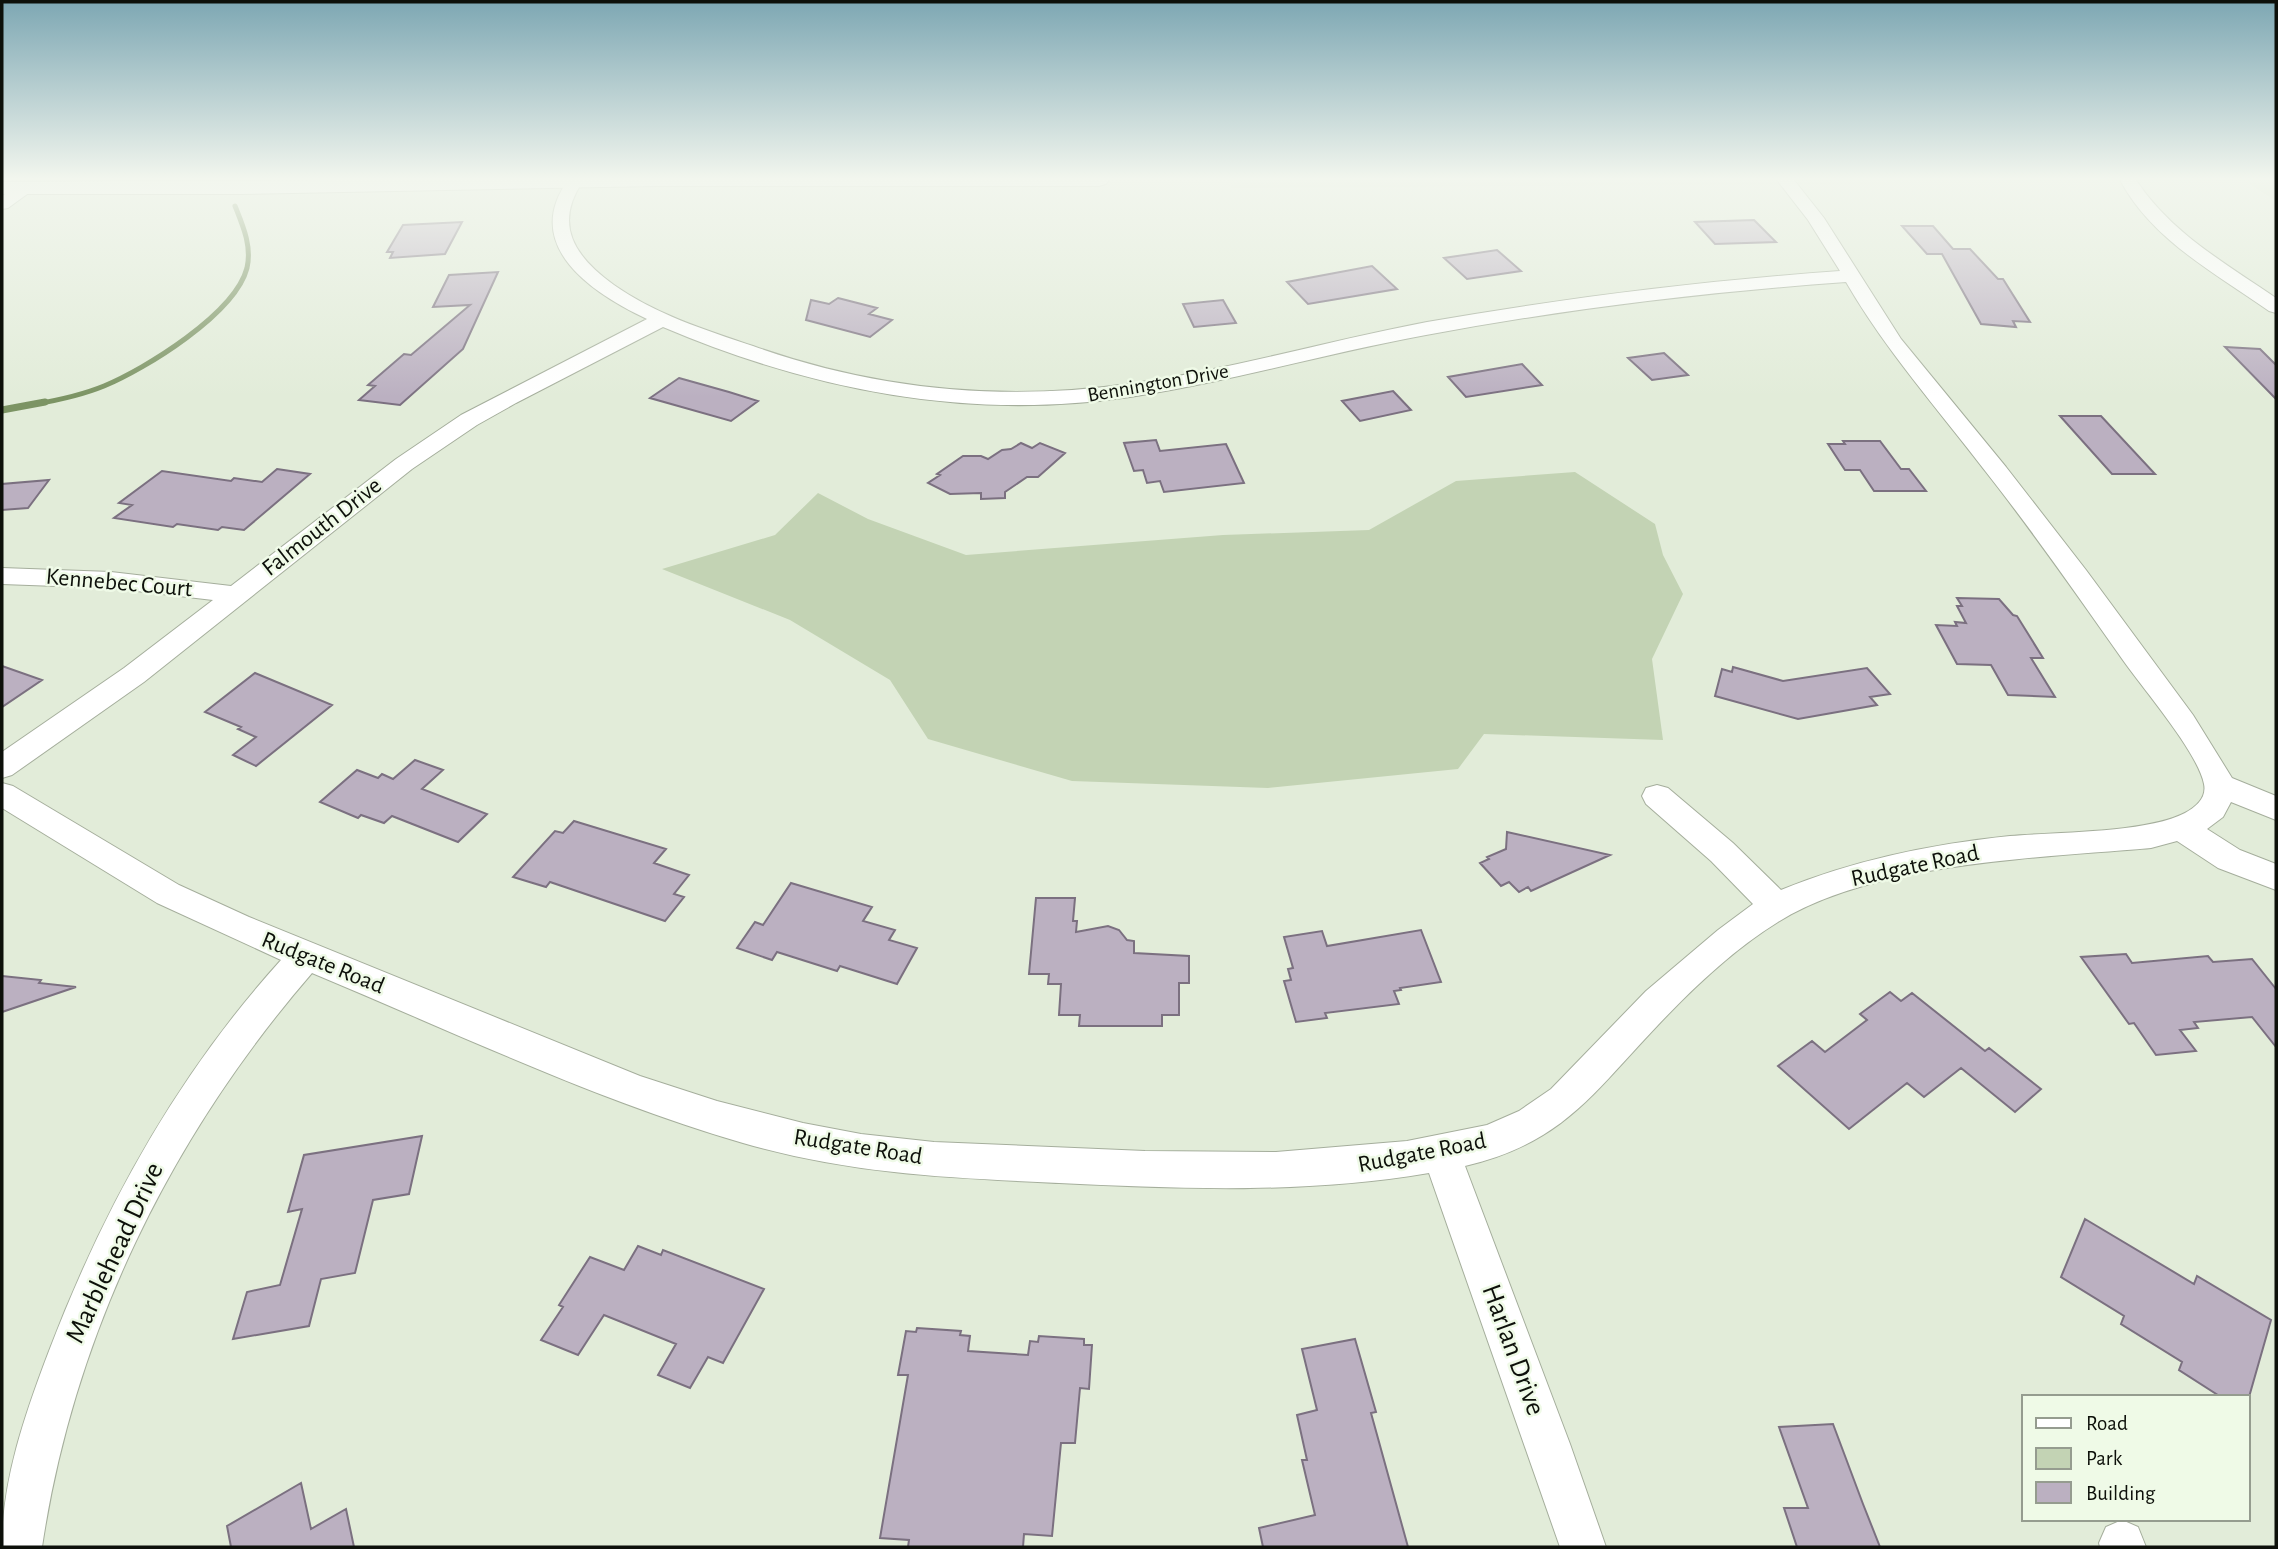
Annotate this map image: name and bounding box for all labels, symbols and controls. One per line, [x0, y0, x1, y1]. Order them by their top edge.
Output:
street label: Bennington Drive [1086, 360, 1230, 406]
street label: Falmouth Drive [258, 473, 386, 581]
street label: Kennebec Court [45, 565, 194, 601]
street label: Rudgate Road [1849, 841, 1981, 891]
street label: Rudgate Road [258, 928, 388, 998]
street label: Rudgate Road [792, 1125, 924, 1169]
street label: Rudgate Road [1356, 1129, 1488, 1177]
street label: Marblehead Drive [61, 1158, 169, 1348]
street label: Harlan Drive [1476, 1281, 1550, 1419]
legend [2022, 1395, 2250, 1521]
text: Road [2086, 1413, 2128, 1434]
text: Park [2086, 1448, 2123, 1469]
text: Building [2086, 1483, 2156, 1504]

